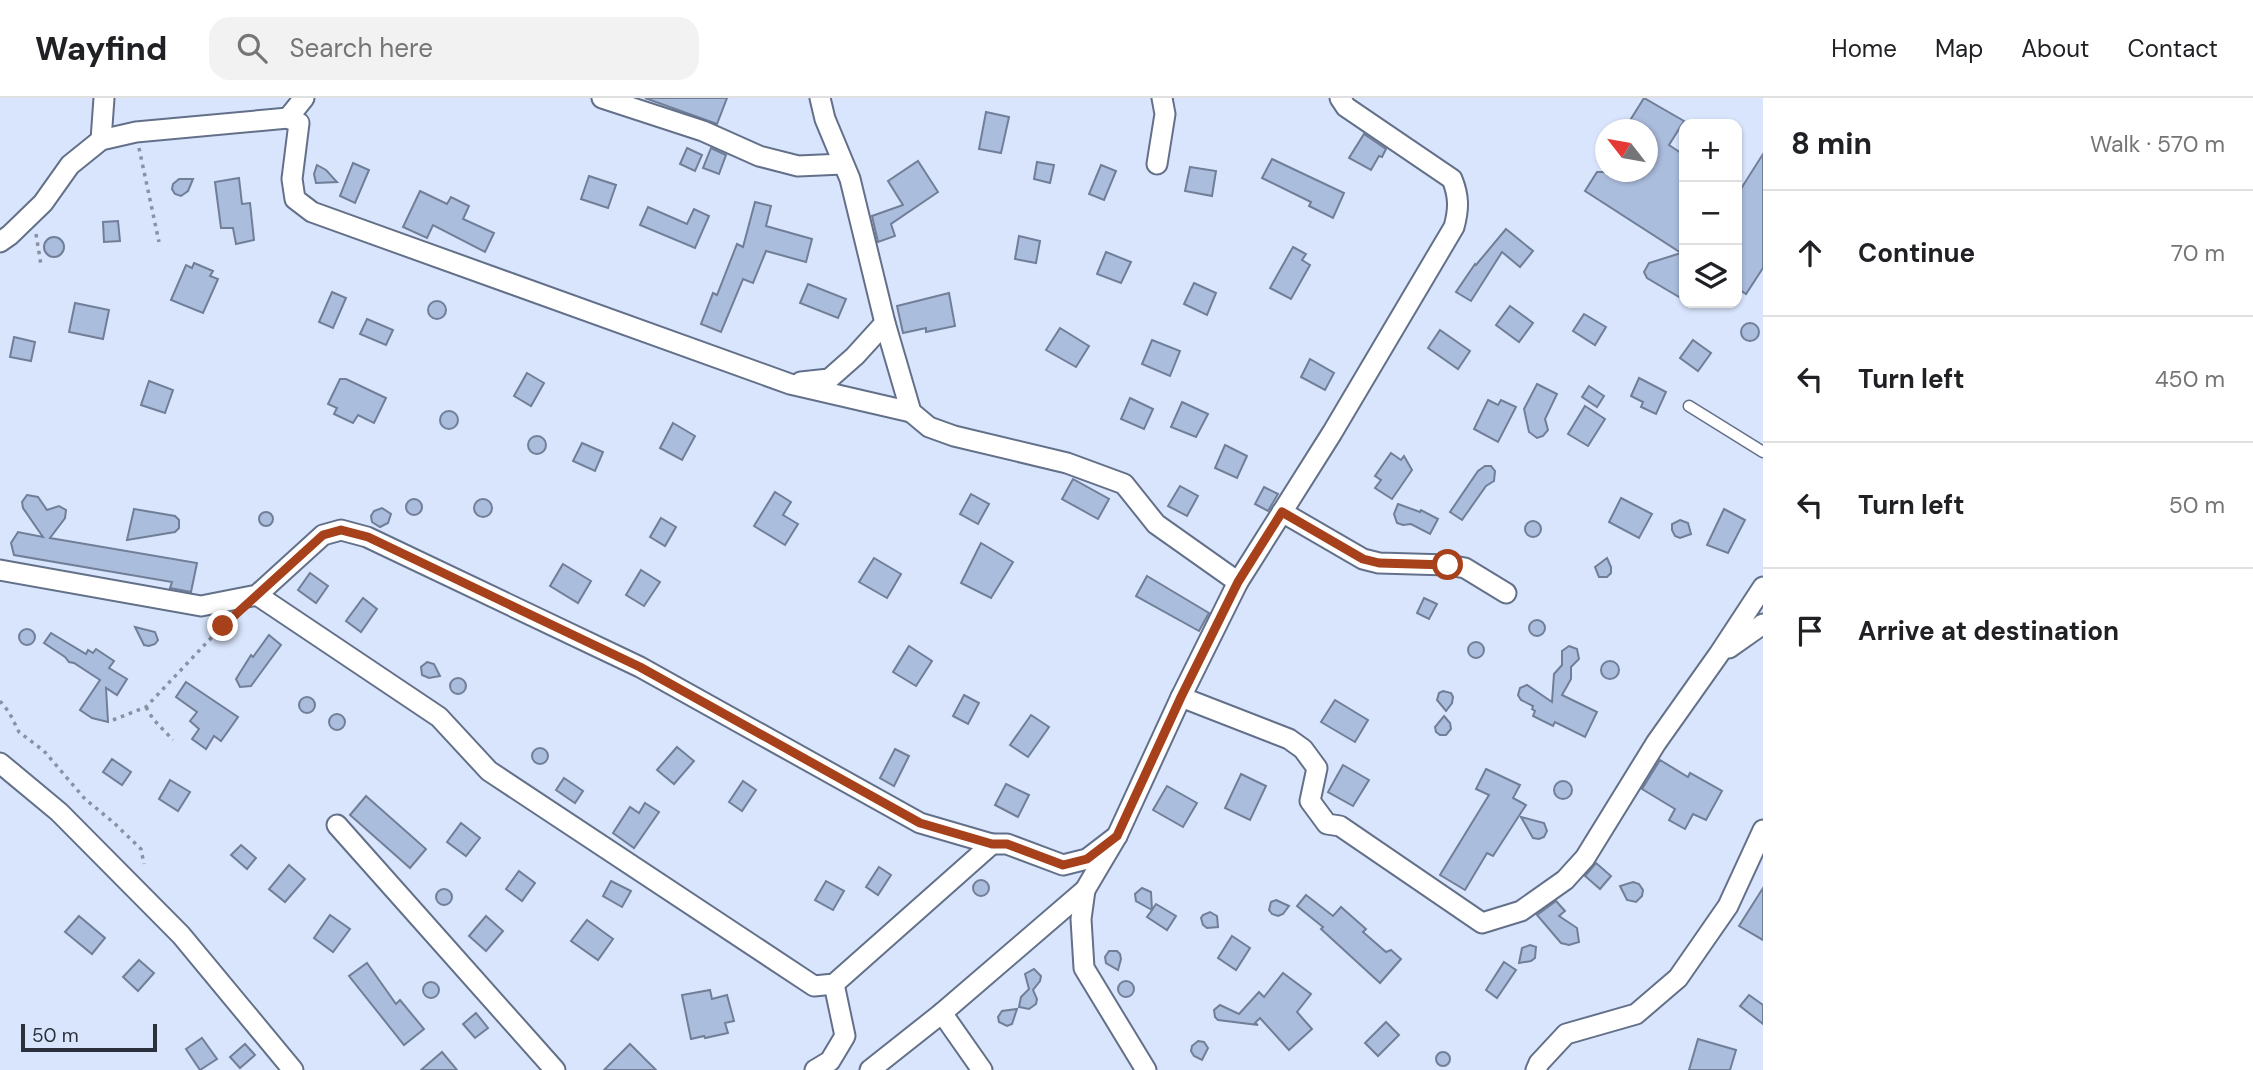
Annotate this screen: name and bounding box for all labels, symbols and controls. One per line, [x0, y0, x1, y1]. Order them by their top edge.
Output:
search box [209, 17, 699, 80]
text: Wayfind [35, 27, 167, 70]
icon: search [233, 29, 271, 67]
text: Search here [289, 31, 433, 65]
text: Home [1831, 33, 1897, 64]
text: Map [1935, 33, 1983, 64]
text: About [2021, 33, 2090, 64]
text: Contact [2128, 33, 2218, 64]
north arrow [1595, 119, 1658, 182]
map controls [1679, 119, 1742, 308]
button: + [1679, 119, 1742, 182]
text: 8 min [1791, 124, 1872, 163]
text: Walk · 570 m [2090, 129, 2225, 159]
button: − [1679, 182, 1742, 245]
icon: ahead [1791, 234, 1829, 272]
text: Continue [1858, 236, 1975, 270]
text: 70 m [2171, 238, 2225, 268]
button: layers [1679, 245, 1742, 308]
icon: left [1791, 360, 1829, 398]
text: Turn left [1858, 362, 1965, 396]
text: 450 m [2155, 364, 2225, 394]
icon: left [1791, 486, 1829, 524]
text: Turn left [1858, 488, 1965, 522]
text: 50 m [2169, 490, 2225, 520]
route start [1432, 549, 1463, 580]
route end [207, 610, 238, 641]
icon: arrive [1791, 612, 1829, 650]
text: Arrive at destination [1858, 614, 2119, 648]
scale bar [21, 1021, 158, 1053]
text: 50 m [32, 1023, 79, 1048]

